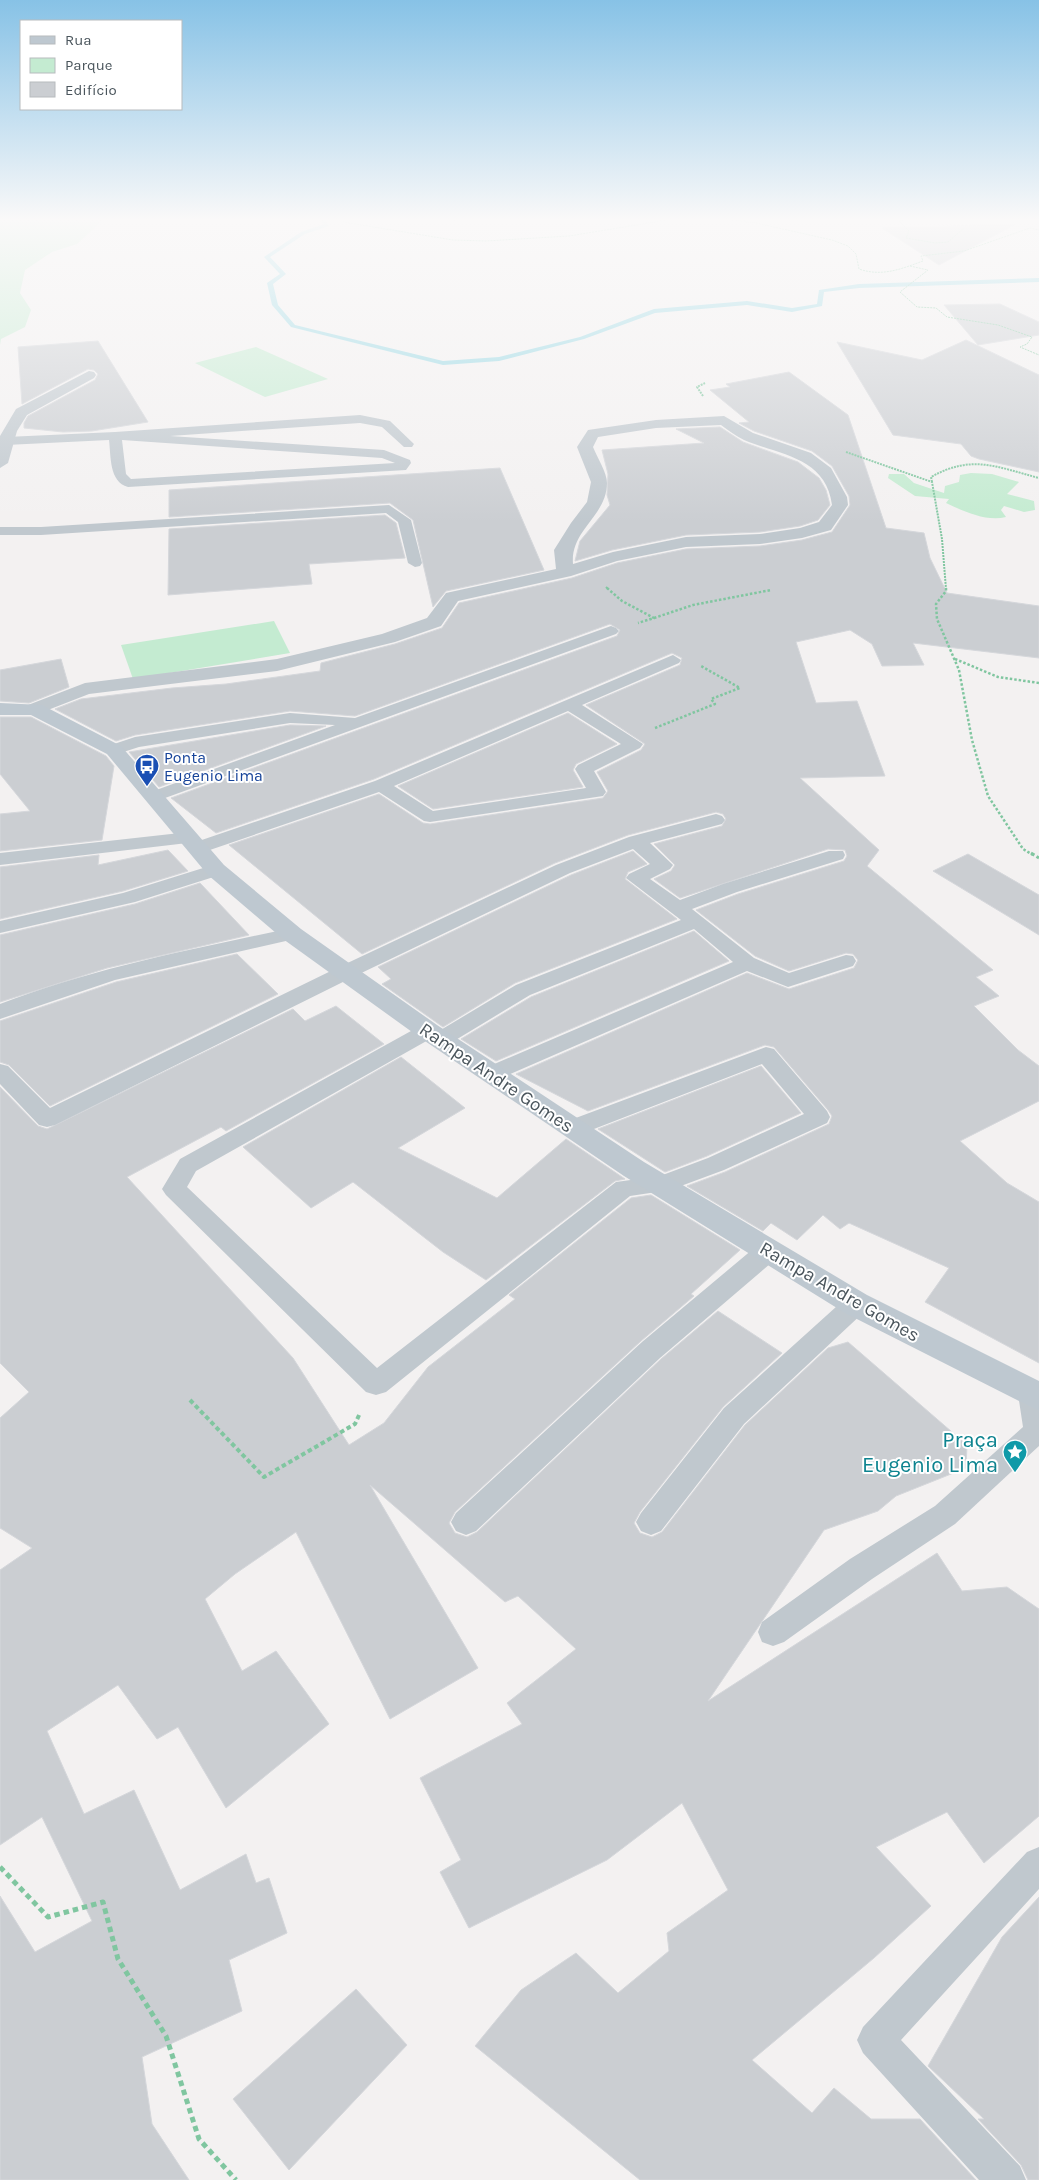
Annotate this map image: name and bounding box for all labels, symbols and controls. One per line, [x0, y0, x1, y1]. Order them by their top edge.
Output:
legend [20, 20, 182, 110]
text: Rua [65, 31, 92, 49]
text: Parque [65, 56, 113, 74]
text: Edifício [65, 81, 117, 99]
place label: Ponta Eugenio Lima [164, 748, 263, 785]
bus stop icon: Ponta Eugenio Lima [134, 753, 160, 787]
street label: Rampa Andre Gomes [415, 1018, 578, 1138]
street label: Rampa Andre Gomes [756, 1237, 923, 1347]
place label: Praça Eugenio Lima [862, 1427, 998, 1478]
place icon: Praça Eugenio Lima [1002, 1439, 1028, 1473]

